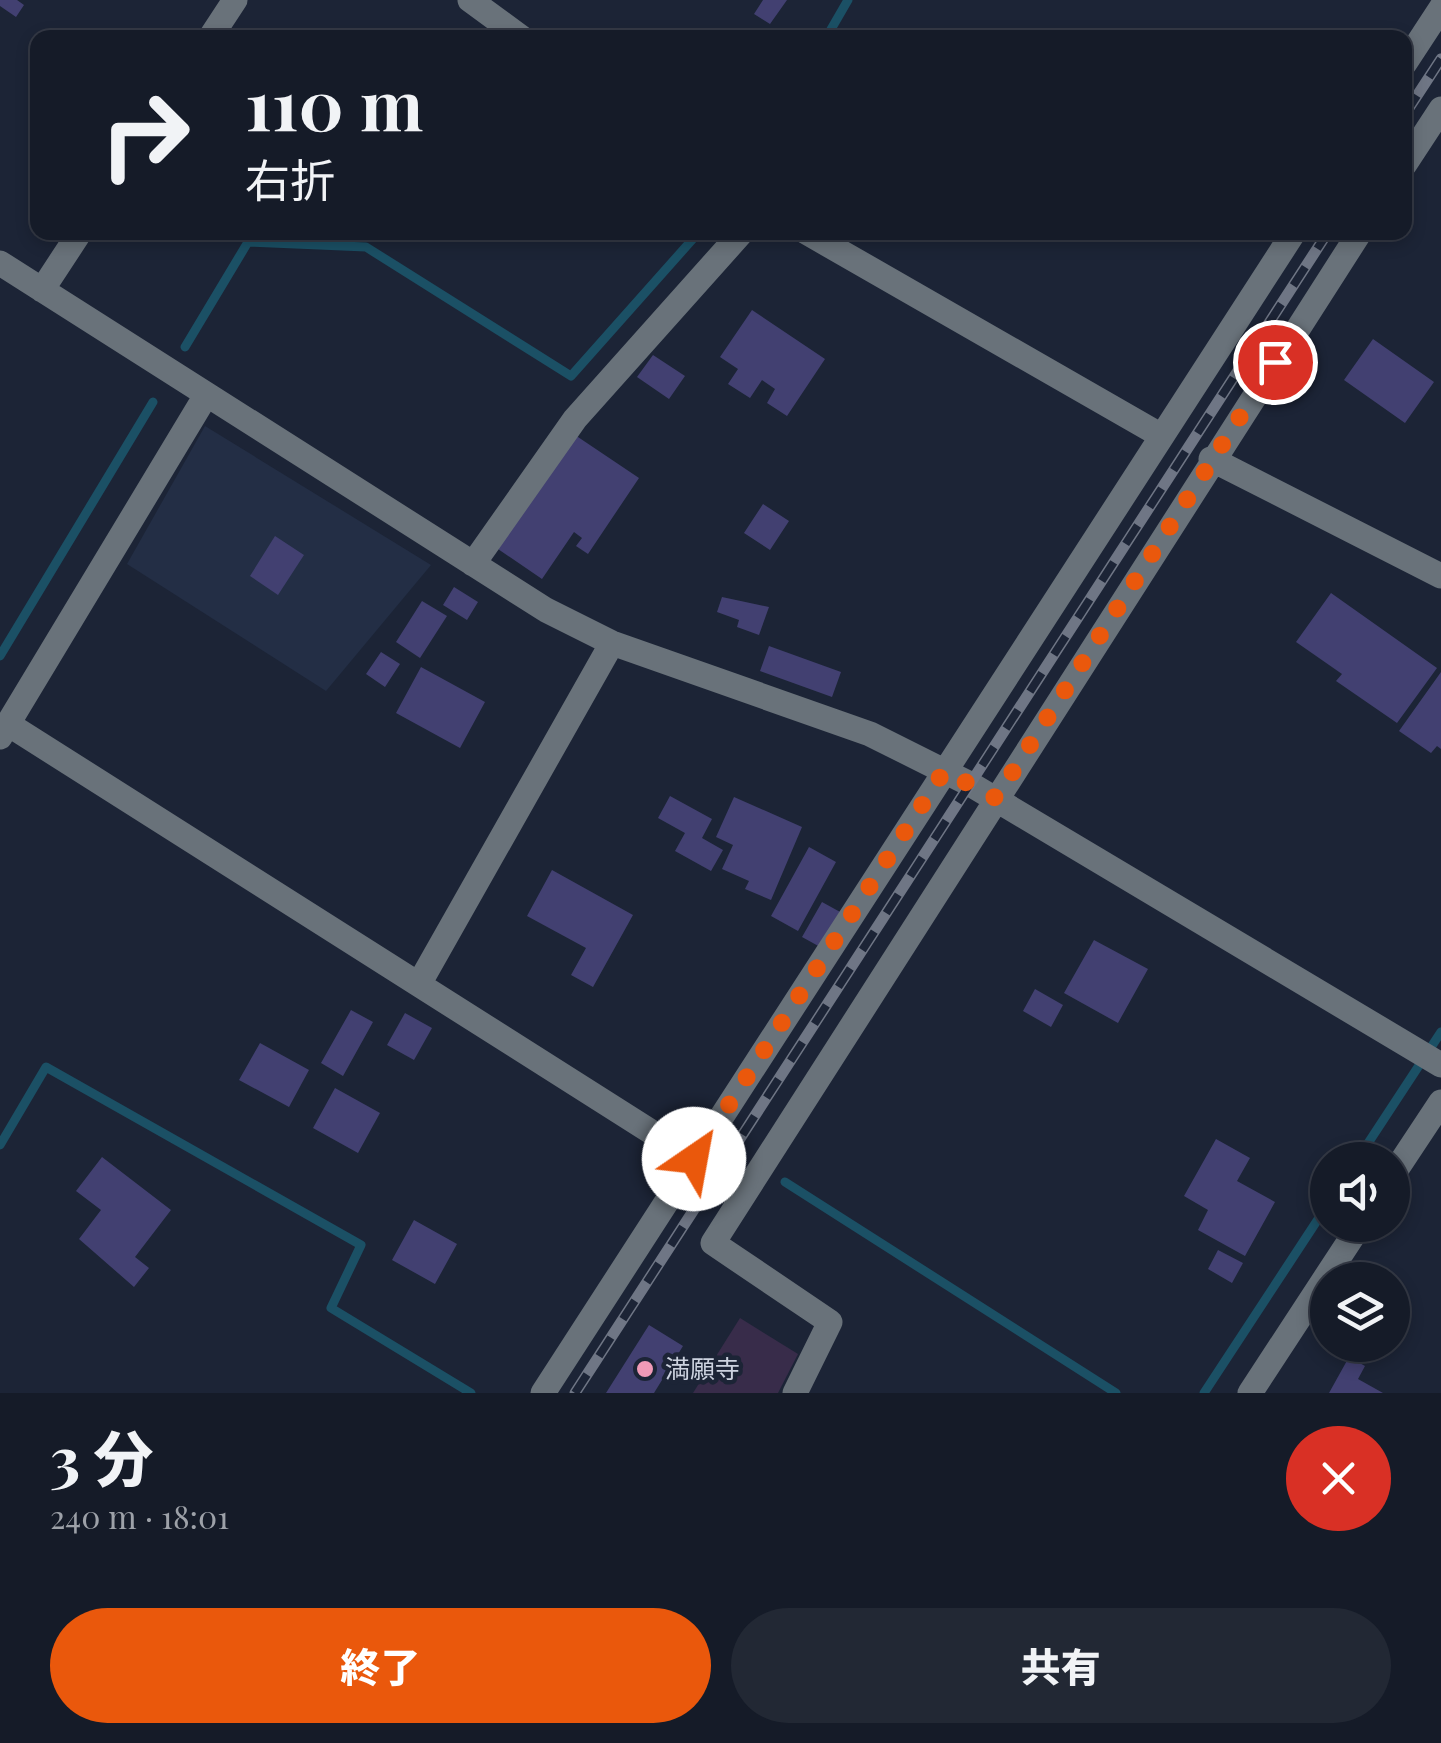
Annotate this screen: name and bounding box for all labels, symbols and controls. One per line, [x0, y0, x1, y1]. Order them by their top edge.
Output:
text: 110 m [245, 55, 423, 149]
icon: right [80, 70, 210, 200]
text: 右折 [245, 148, 335, 208]
pin [1233, 320, 1318, 405]
icon: arrive [1248, 335, 1303, 390]
position arrow [642, 1107, 746, 1211]
map controls [1310, 1142, 1410, 1362]
button: sound [1310, 1142, 1410, 1242]
button: layers [1310, 1262, 1410, 1362]
place label: 満願寺 [665, 1351, 740, 1384]
marker: 満願寺 [634, 1358, 656, 1380]
text: 3 分 [50, 1416, 153, 1496]
button: close [1286, 1426, 1391, 1531]
text: 240 m · 18:01 [50, 1494, 229, 1537]
button: 終了 [50, 1608, 711, 1723]
button: 共有 [731, 1608, 1391, 1723]

